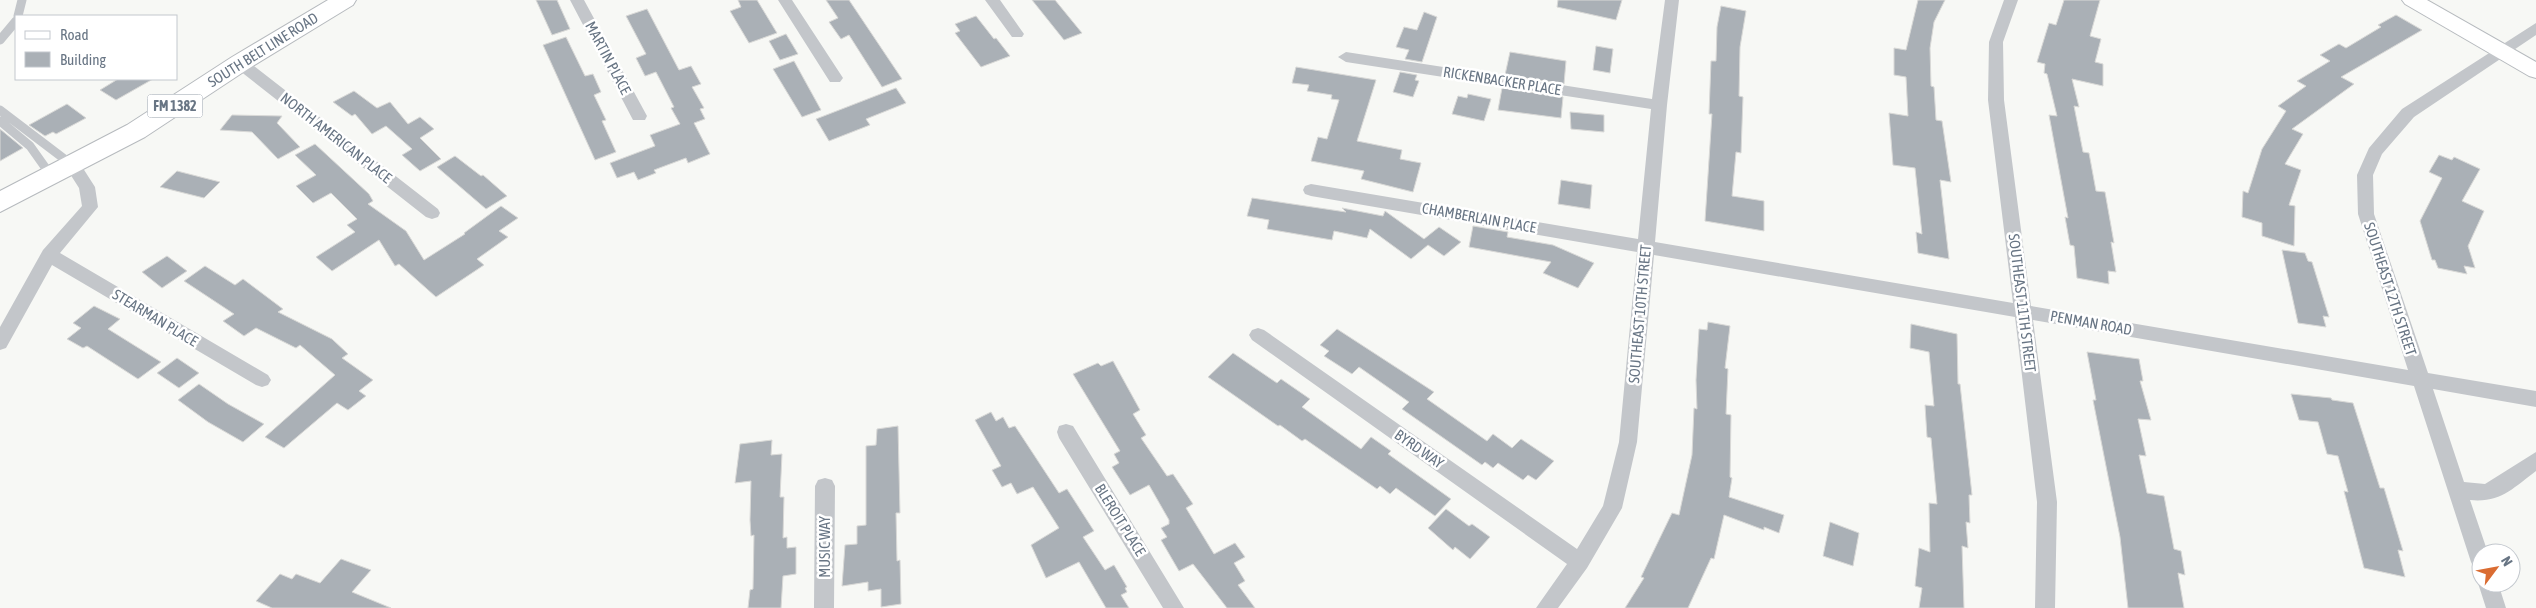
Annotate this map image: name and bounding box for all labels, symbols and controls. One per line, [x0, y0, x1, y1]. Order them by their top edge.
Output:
street label: SOUTH BELT LINE ROAD [205, 9, 321, 90]
legend [15, 15, 178, 80]
street label: MARTIN PLACE [582, 19, 635, 98]
text: Road [60, 26, 89, 43]
text: Building [60, 51, 106, 68]
street label: RICKENBACKER PLACE [1442, 63, 1563, 98]
street label: NORTH AMERICAN PLACE [277, 89, 396, 187]
road number: FM 1382 [148, 94, 202, 118]
street label: CHAMBERLAIN PLACE [1421, 199, 1538, 236]
street label: SOUTHEAST 12TH STREET [2361, 220, 2420, 358]
street label: SOUTHEAST 11TH STREET [2006, 233, 2039, 373]
street label: SOUTHEAST 10TH STREET [1625, 244, 1654, 384]
street label: STEARMAN PLACE [110, 286, 201, 350]
street label: PENMAN ROAD [2049, 307, 2133, 338]
street label: BYRD WAY [1392, 426, 1447, 472]
street label: BLEROIT PLACE [1092, 481, 1150, 559]
street label: MUSIC WAY [816, 516, 833, 578]
north arrow [2471, 543, 2521, 593]
text: N [2498, 553, 2516, 569]

